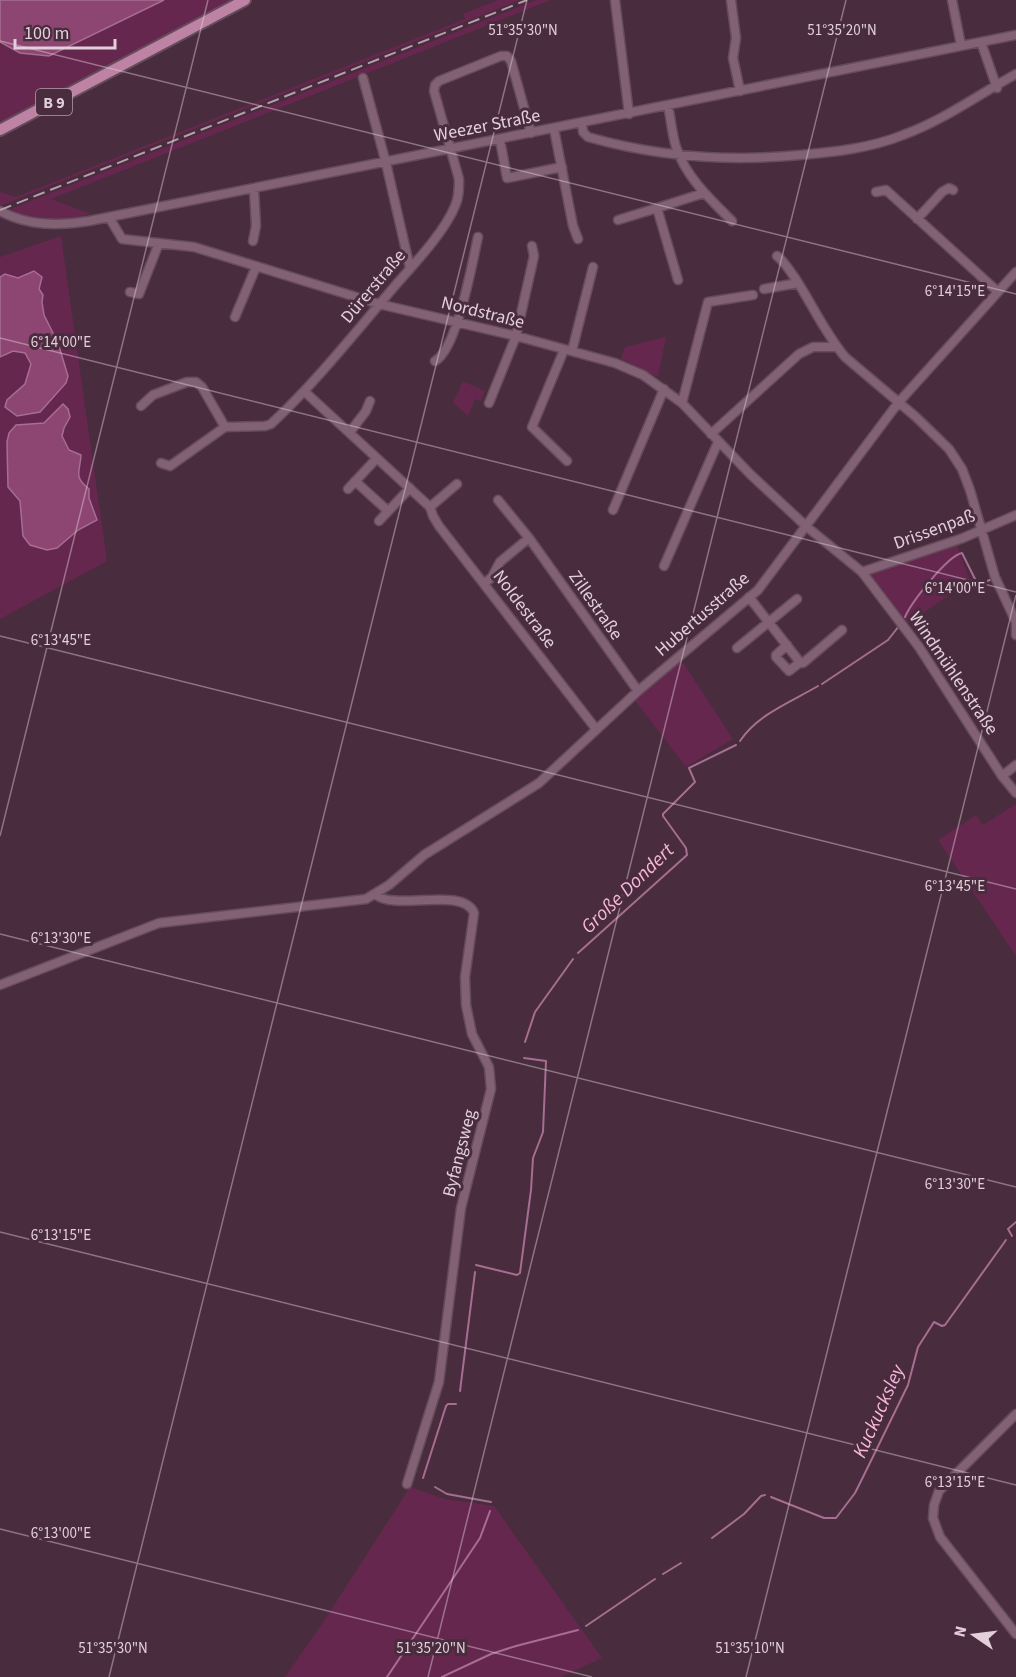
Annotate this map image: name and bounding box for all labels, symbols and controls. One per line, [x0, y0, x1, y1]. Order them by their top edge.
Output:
scale bar [15, 12, 116, 50]
text: 51°35'30"N [488, 20, 558, 41]
text: 51°35'20"N [807, 20, 877, 41]
text: 100 m [24, 21, 69, 46]
road number: B 9 [36, 89, 72, 115]
street label: Weezer Straße [432, 103, 542, 148]
street label: Dürerstraße [335, 244, 412, 329]
text: 6°14'15"E [925, 281, 985, 302]
street label: Nordstraße [439, 290, 527, 335]
text: 6°14'00"E [31, 332, 91, 353]
street label: Drissenpaß [890, 503, 978, 556]
street label: Noldestraße [487, 565, 562, 654]
street label: Zillestraße [562, 565, 629, 645]
street label: Hubertusstraße [650, 566, 755, 662]
text: 6°14'00"E [925, 578, 985, 599]
street label: Windmühlenstraße [903, 607, 1004, 740]
text: 6°13'45"E [31, 630, 91, 651]
water label: Große Dondert [575, 837, 681, 940]
text: 6°13'45"E [925, 876, 985, 897]
text: 6°13'30"E [31, 928, 91, 949]
street label: Byfangsweg [436, 1106, 482, 1200]
text: 6°13'30"E [925, 1174, 985, 1195]
text: 6°13'15"E [31, 1225, 91, 1246]
water label: Kuckucksley [846, 1359, 912, 1462]
text: 6°13'15"E [925, 1472, 985, 1493]
text: 6°13'00"E [31, 1523, 91, 1544]
north arrow [944, 1605, 1004, 1665]
text: N [948, 1624, 972, 1639]
text: 51°35'30"N [78, 1638, 148, 1659]
text: 51°35'20"N [396, 1638, 466, 1659]
text: 51°35'10"N [715, 1638, 785, 1659]

